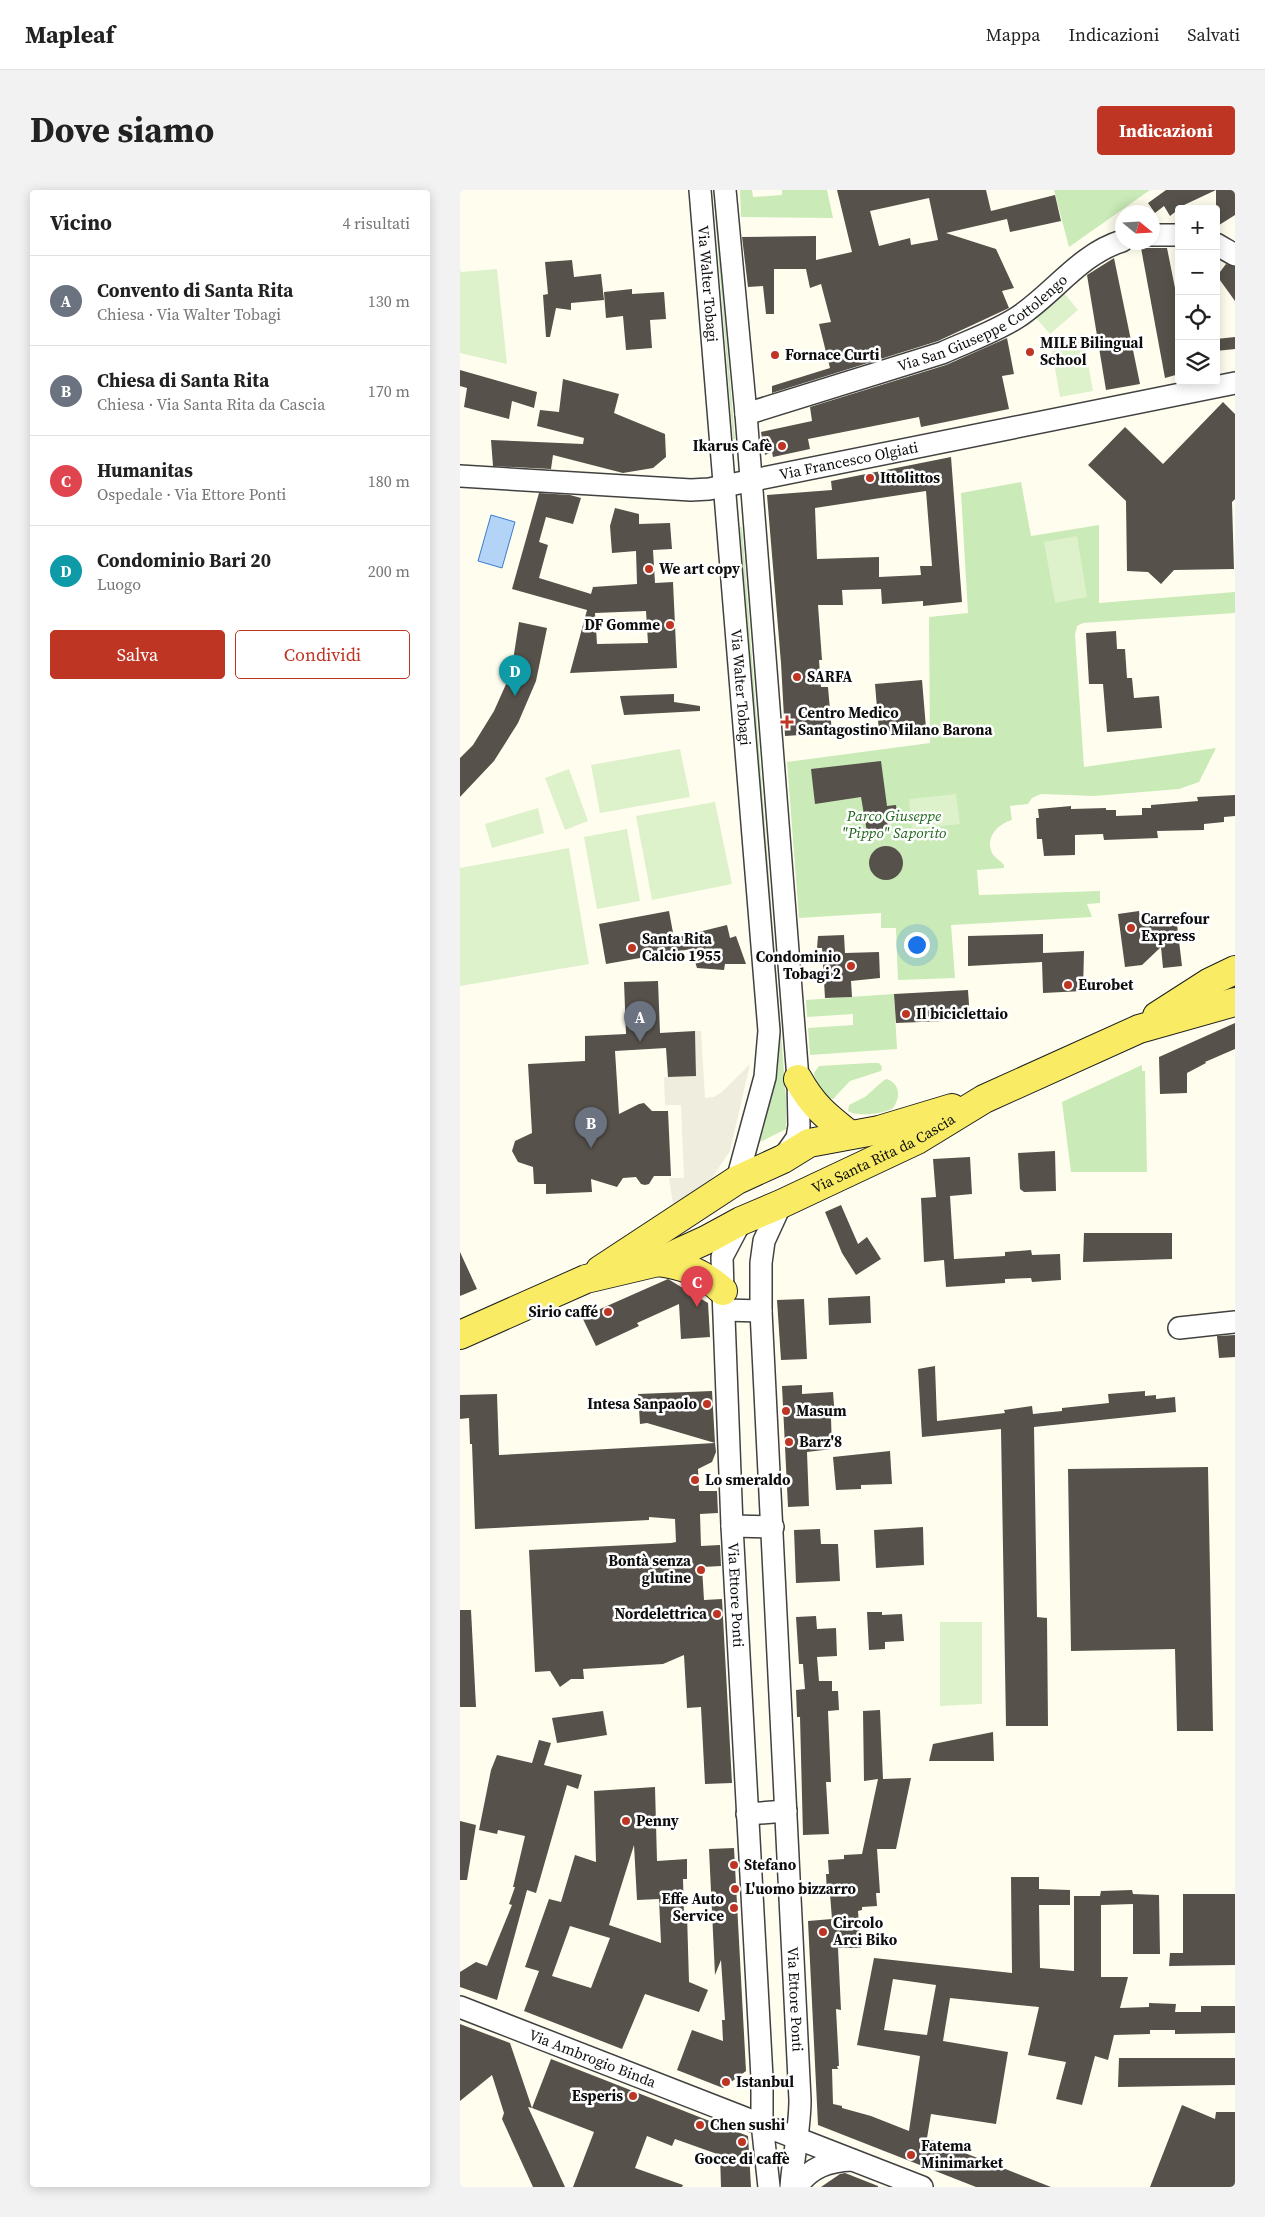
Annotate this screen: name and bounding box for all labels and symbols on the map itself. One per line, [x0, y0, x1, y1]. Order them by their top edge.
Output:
north arrow [1115, 205, 1160, 250]
street label: Via Walter Tobagi [693, 224, 723, 343]
street label: Via San Giuseppe Cottolengo [895, 269, 1072, 376]
place label: MILE Bilingual School [1040, 332, 1144, 370]
place label: Fornace Curti [785, 344, 880, 365]
marker: MILE Bilingual School [1024, 346, 1036, 358]
marker: Fornace Curti [769, 349, 781, 361]
place label: Ikarus Cafè [693, 435, 772, 456]
street label: Via Francesco Olgiati [777, 436, 920, 485]
marker: Ikarus Cafè [776, 440, 788, 452]
place label: Ittolittos [880, 467, 940, 488]
marker: Ittolittos [864, 472, 876, 484]
place label: We art copy [659, 558, 740, 579]
marker: We art copy [643, 563, 655, 575]
place label: DF Gomme [584, 614, 660, 635]
marker: DF Gomme [664, 619, 676, 631]
street label: Via Walter Tobagi [726, 628, 757, 746]
pin: D [499, 655, 531, 696]
place label: SARFA [807, 666, 852, 687]
marker: SARFA [791, 671, 803, 683]
place label: Centro Medico Santagostino Milano Barona [798, 702, 993, 740]
marker: Centro Medico Santagostino Milano Barona [780, 715, 794, 729]
park label: Parco Giuseppe "Pippo" Saporito [842, 805, 946, 843]
place label: Carrefour Express [1141, 908, 1210, 946]
marker: Carrefour Express [1125, 922, 1137, 934]
place label: Santa Rita Calcio 1955 [642, 928, 721, 966]
your location [904, 932, 930, 958]
marker: Santa Rita Calcio 1955 [626, 942, 638, 954]
place label: Condominio Tobagi 2 [756, 946, 842, 984]
marker: Condominio Tobagi 2 [845, 960, 857, 972]
place label: Eurobet [1078, 974, 1134, 995]
marker: Eurobet [1062, 979, 1074, 991]
pin: A [624, 1001, 656, 1042]
place label: Il biciclettaio [916, 1003, 1009, 1024]
marker: Il biciclettaio [900, 1008, 912, 1020]
pin: B [575, 1107, 607, 1148]
street label: Via Santa Rita da Cascia [808, 1108, 959, 1198]
pin: C [681, 1266, 713, 1307]
place label: Sirio caffé [528, 1301, 598, 1322]
marker: Sirio caffé [602, 1306, 614, 1318]
place label: Intesa Sanpaolo [587, 1393, 698, 1414]
marker: Intesa Sanpaolo [701, 1398, 713, 1410]
place label: Masum [796, 1400, 847, 1421]
marker: Masum [780, 1405, 792, 1417]
place label: Barz'8 [799, 1431, 842, 1452]
marker: Barz'8 [783, 1436, 795, 1448]
place label: Lo smeraldo [705, 1469, 791, 1490]
marker: Lo smeraldo [689, 1474, 701, 1486]
street label: Via Ettore Ponti [723, 1542, 750, 1648]
place label: Bontà senza glutine [608, 1550, 692, 1588]
marker: Bontà senza glutine [695, 1564, 707, 1576]
place label: Nordelettrica [614, 1603, 708, 1624]
marker: Nordelettrica [711, 1608, 723, 1620]
place label: Penny [636, 1810, 679, 1831]
marker: Penny [620, 1815, 632, 1827]
place label: Stefano [744, 1854, 797, 1875]
marker: Stefano [728, 1859, 740, 1871]
place label: L'uomo bizzarro [745, 1878, 856, 1899]
marker: L'uomo bizzarro [729, 1883, 741, 1895]
place label: Effe Auto Service [662, 1888, 725, 1926]
marker: Effe Auto Service [728, 1902, 740, 1914]
place label: Circolo Arci Biko [833, 1912, 898, 1950]
marker: Circolo Arci Biko [817, 1926, 829, 1938]
street label: Via Ettore Ponti [782, 1946, 809, 2052]
street label: Via Ambrogio Binda [526, 2024, 659, 2092]
place label: Istanbul [736, 2071, 794, 2092]
marker: Istanbul [720, 2076, 732, 2088]
place label: Esperis [572, 2085, 623, 2106]
marker: Esperis [627, 2090, 639, 2102]
place label: Chen sushi [710, 2114, 786, 2135]
marker: Chen sushi [694, 2119, 706, 2131]
place label: Fatema Minimarket [921, 2135, 1004, 2173]
marker: Gocce di caffè [736, 2136, 748, 2148]
place label: Gocce di caffè [694, 2148, 790, 2169]
marker: Fatema Minimarket [905, 2149, 917, 2161]

